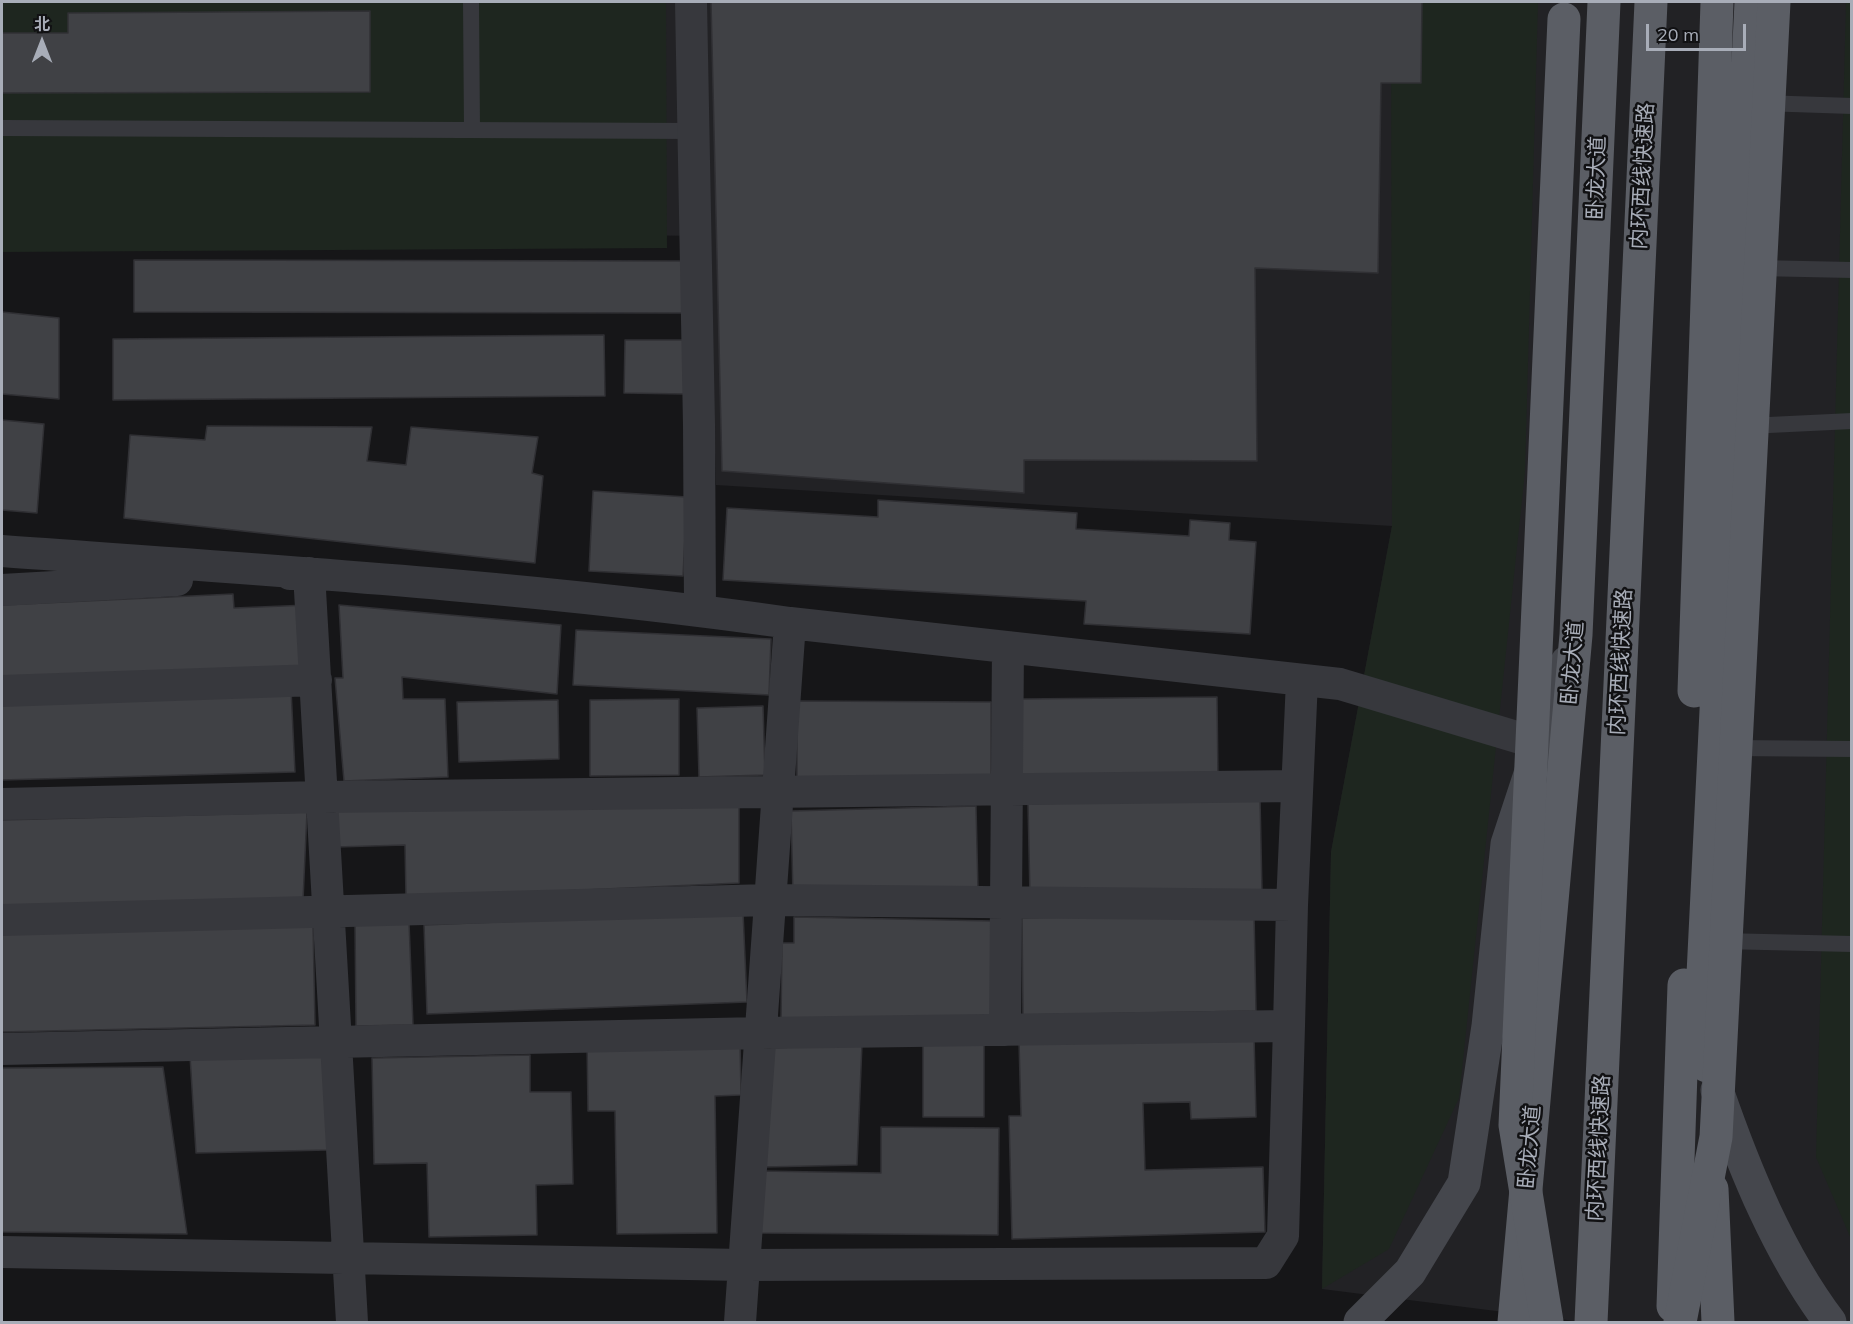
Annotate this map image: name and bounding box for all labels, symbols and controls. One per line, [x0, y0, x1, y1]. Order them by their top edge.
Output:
north arrow [12, 12, 72, 72]
scale bar [1649, 12, 1750, 50]
text: 北 [34, 14, 50, 34]
text: 20 m [1657, 23, 1699, 46]
street label: 内环西线快速路 [1627, 102, 1659, 250]
street label: 卧龙大道 [1583, 136, 1611, 220]
street label: 内环西线快速路 [1605, 588, 1637, 736]
street label: 卧龙大道 [1557, 620, 1589, 706]
street label: 内环西线快速路 [1583, 1074, 1615, 1222]
street label: 卧龙大道 [1514, 1104, 1546, 1190]

